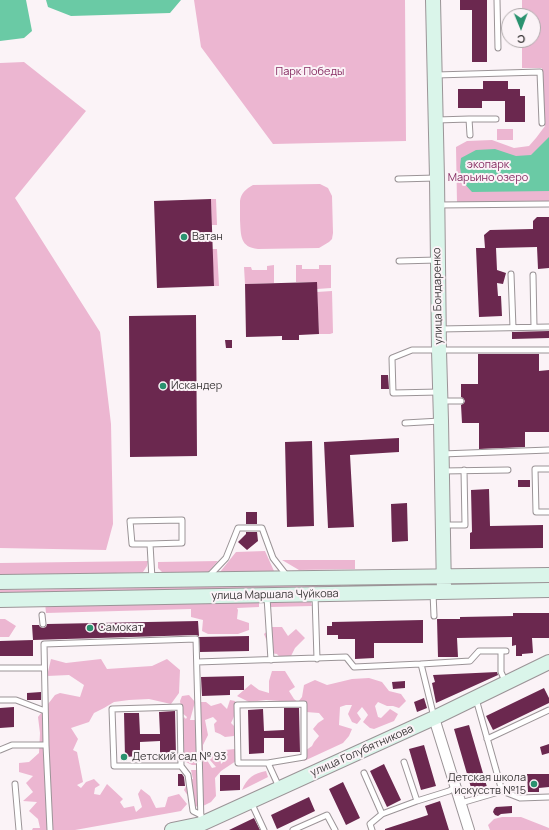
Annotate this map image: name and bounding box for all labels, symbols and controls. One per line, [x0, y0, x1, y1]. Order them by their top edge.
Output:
north arrow [501, 8, 541, 48]
text: С [517, 32, 525, 47]
park label: Парк Победы [276, 65, 344, 79]
park label: экопарк Марьино озеро [448, 158, 528, 184]
place label: Ватан [192, 230, 223, 244]
marker: Ватан [179, 232, 189, 242]
street label: улица Бондаренко [431, 247, 445, 345]
place label: Искандер [171, 379, 222, 393]
marker: Искандер [158, 381, 168, 391]
street label: улица Маршала Чуйкова [211, 587, 339, 603]
place label: Самокат [98, 621, 143, 635]
marker: Самокат [85, 623, 95, 633]
street label: улица Голубятникова [308, 722, 416, 780]
place label: Детский сад № 93 [132, 750, 226, 764]
marker: Детский сад № 93 [119, 752, 129, 762]
place label: Детская школа искусств №15 [448, 771, 526, 797]
marker: Детская школа искусств №15 [529, 779, 539, 789]

